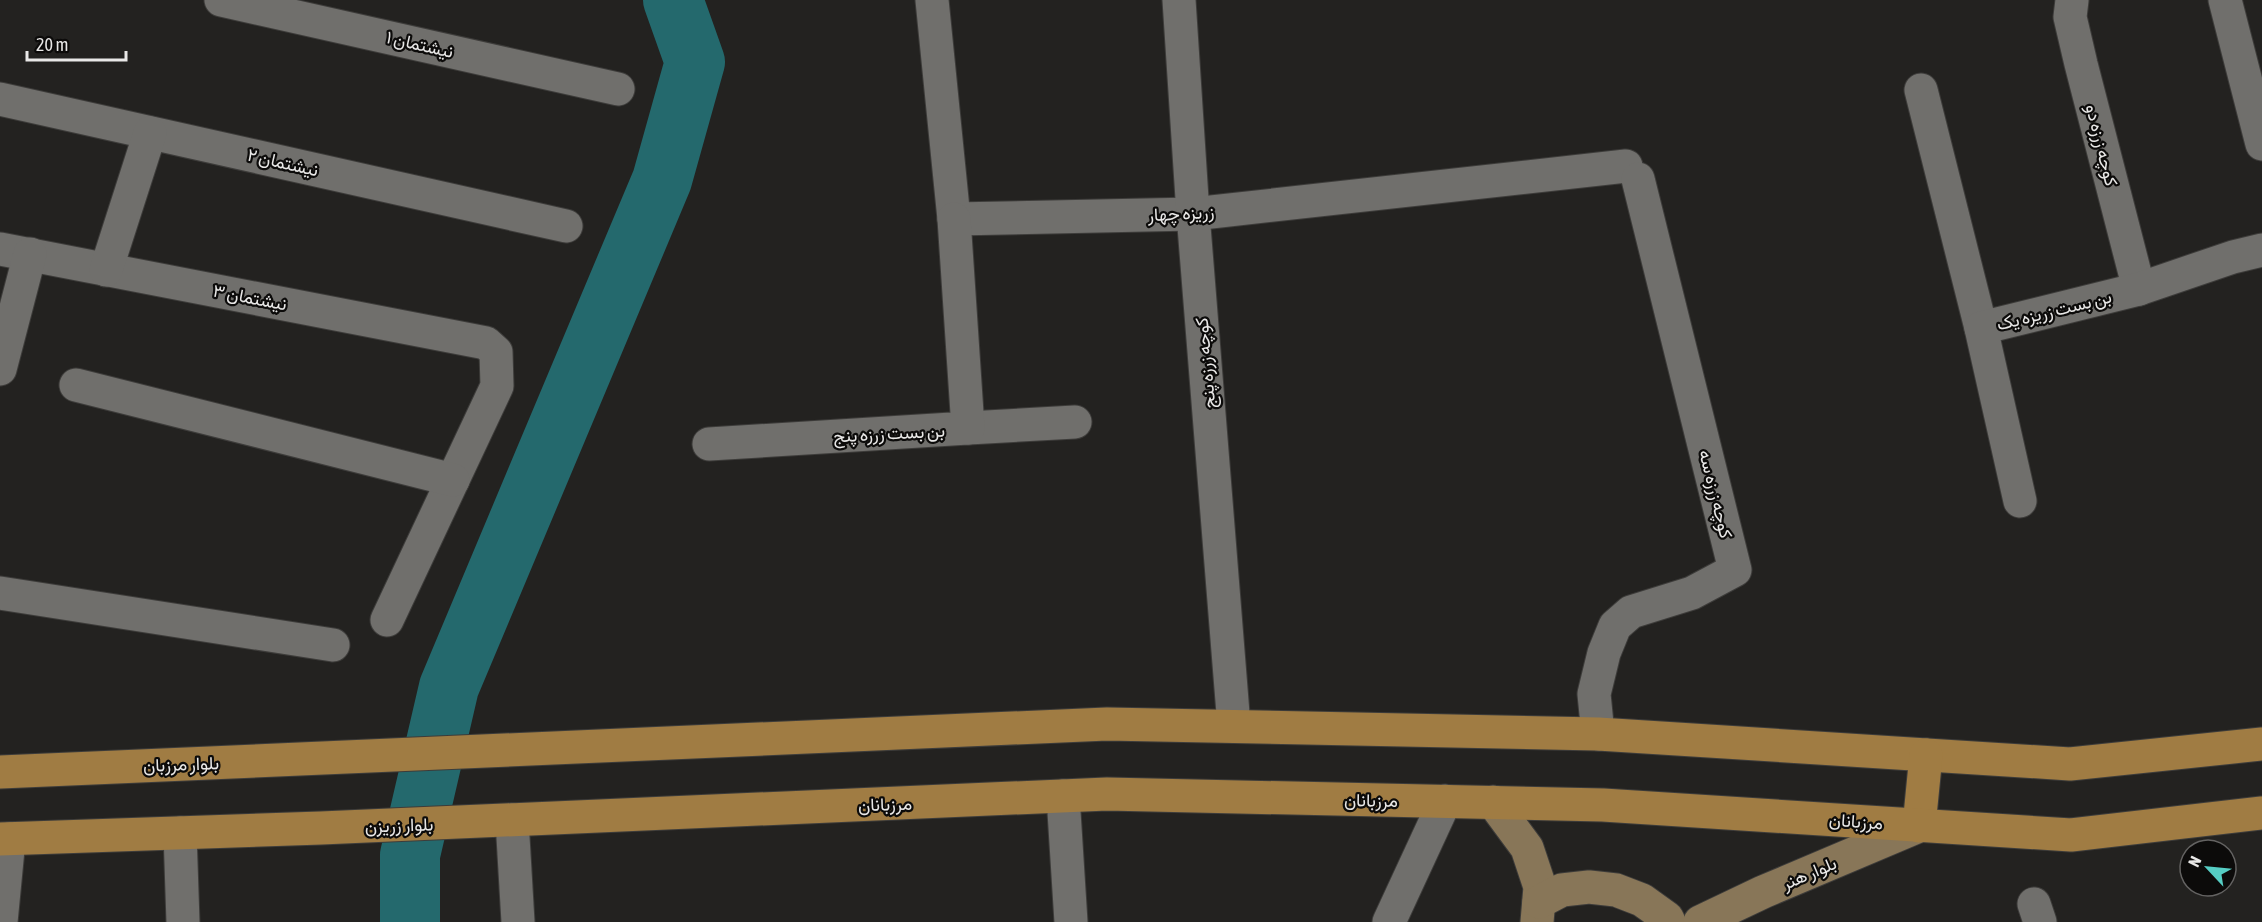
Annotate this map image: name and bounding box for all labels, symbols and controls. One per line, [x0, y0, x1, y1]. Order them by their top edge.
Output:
scale bar [27, 24, 126, 62]
street label: نيشتمان ۱ [384, 26, 456, 62]
text: 20 m [36, 34, 68, 55]
street label: کوچه زرزه دو [2080, 102, 2122, 189]
street label: نيشتمان ۲ [245, 144, 321, 180]
street label: زریزه چهار [1146, 201, 1215, 227]
street label: نيشتمان ۳ [211, 280, 289, 314]
street label: بن بست زریزه یک [1994, 286, 2114, 335]
street label: کوچه زرزه پنج [1191, 316, 1221, 409]
street label: بن بست زرزه پنج [833, 420, 946, 448]
street label: کوچه زرزه سه [1693, 447, 1737, 541]
street label: بلوار مرزبان [143, 752, 219, 777]
street label: مرزبانان [1344, 789, 1398, 812]
street label: مرزبانان [858, 793, 912, 816]
street label: مرزبانان [1828, 809, 1884, 834]
street label: بلوار زریزن [364, 813, 434, 838]
north arrow [2178, 838, 2238, 898]
street label: بلوار هنر [1778, 852, 1840, 895]
text: N [2184, 853, 2205, 870]

